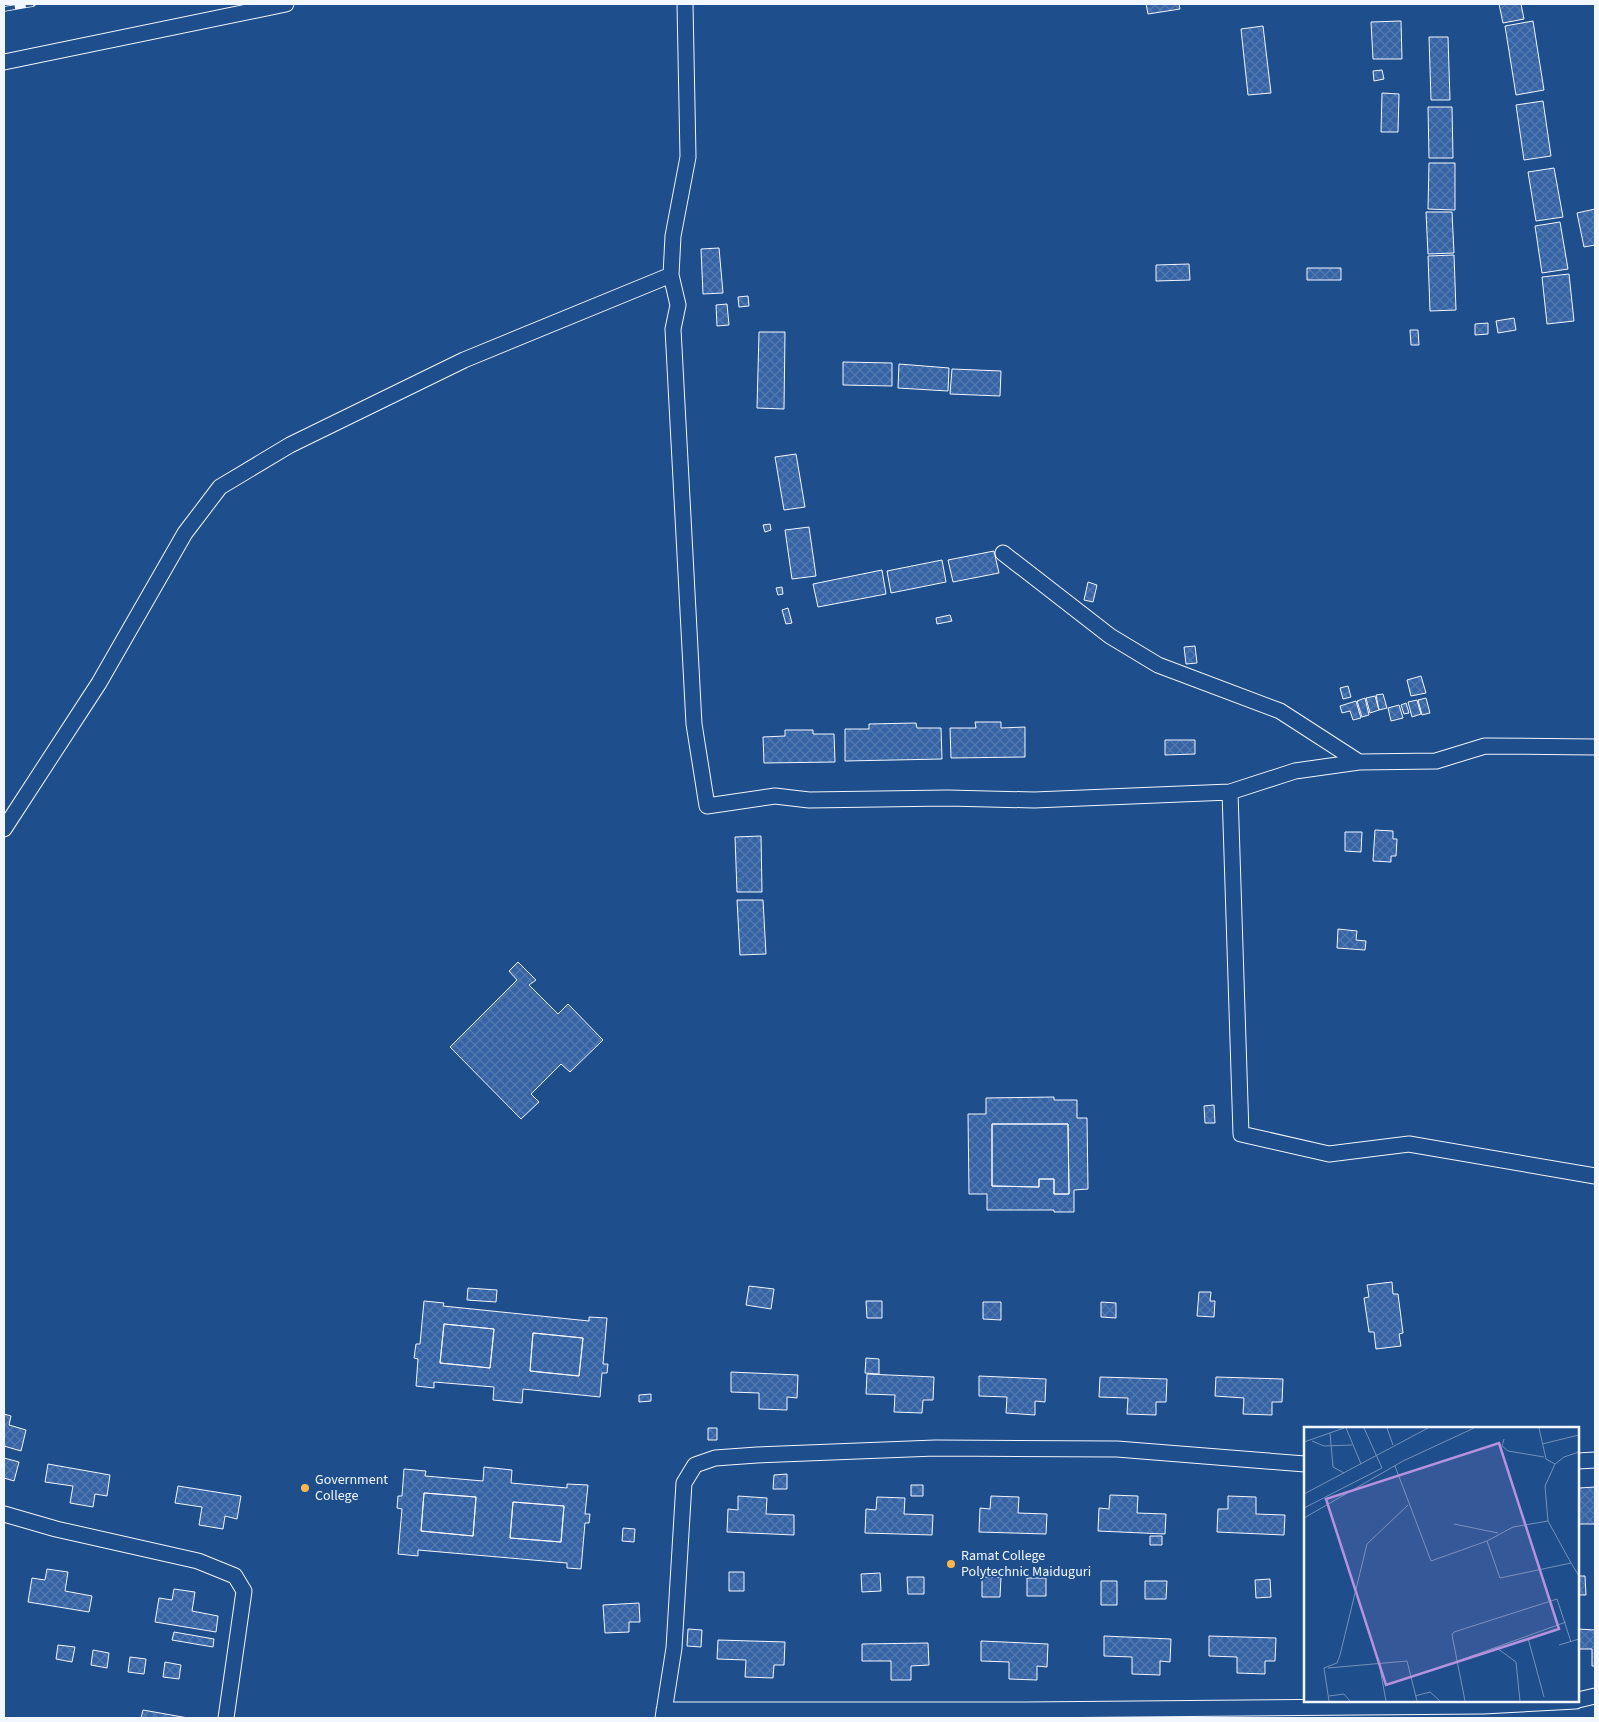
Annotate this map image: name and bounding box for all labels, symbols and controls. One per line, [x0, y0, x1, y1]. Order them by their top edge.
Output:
inset map [1304, 1427, 1579, 1702]
place label: Government College [315, 1470, 388, 1506]
marker: Government College [299, 1482, 311, 1494]
place label: Ramat College Polytechnic Maiduguri [961, 1546, 1091, 1582]
marker: Ramat College Polytechnic Maiduguri [945, 1558, 957, 1570]

